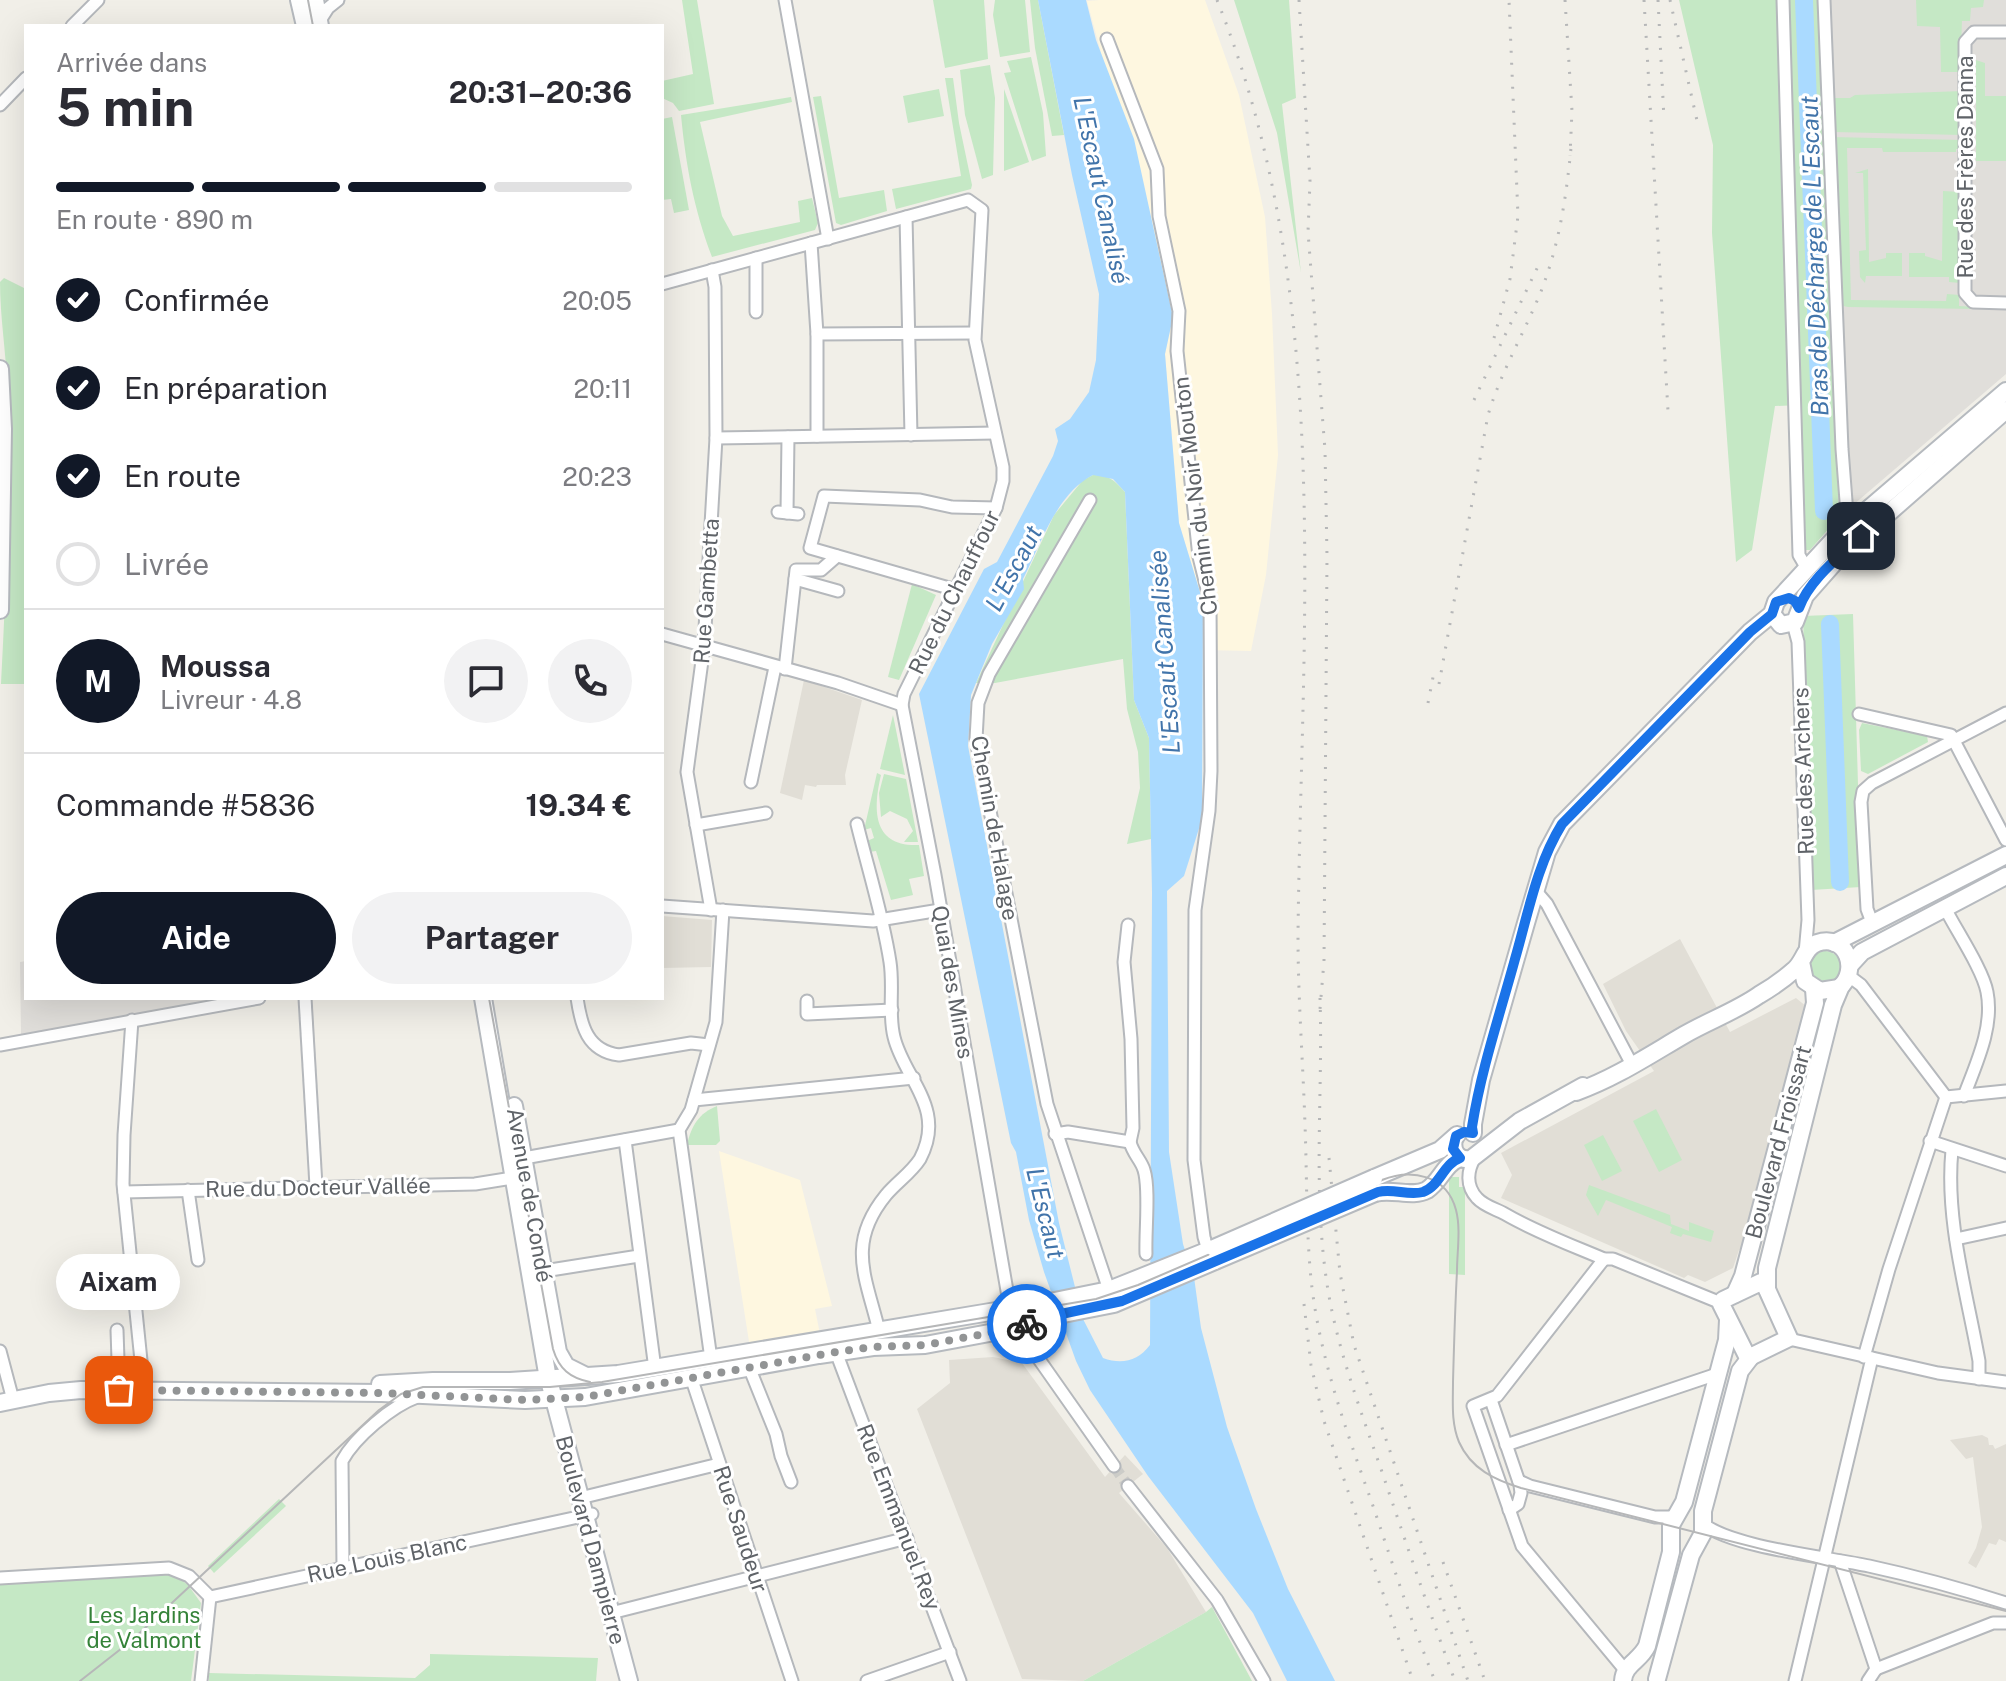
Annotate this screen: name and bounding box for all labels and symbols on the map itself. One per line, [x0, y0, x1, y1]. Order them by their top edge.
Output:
street label: Rue des Frères Danna [1952, 56, 1978, 278]
water label: L'Escaut Canalisé [1068, 94, 1136, 286]
water label: Bras de Décharge de L'Escaut [1794, 95, 1834, 417]
street label: Chemin du Noir Mouton [1167, 375, 1223, 617]
pin [1827, 502, 1895, 570]
street label: Rue du Chauffour [903, 506, 1005, 678]
street label: Rue Gambetta [688, 517, 724, 665]
water label: L'Escaut [979, 520, 1047, 616]
water label: L'Escaut Canalisée [1143, 549, 1185, 755]
street label: Rue des Archers [1787, 687, 1819, 855]
street label: Chemin de Halage [966, 734, 1024, 922]
street label: Quai des Mines [927, 903, 979, 1061]
street label: Boulevard Froissart [1740, 1043, 1816, 1241]
street label: Avenue de Condé [502, 1106, 558, 1284]
water label: L'Escaut [1021, 1165, 1071, 1261]
street label: Rue du Docteur Vallée [205, 1172, 431, 1202]
callout: Aixam [57, 1254, 181, 1310]
courier [987, 1284, 1067, 1364]
pin [85, 1356, 153, 1424]
street label: Rue Emmanuel Rey [852, 1420, 947, 1614]
street label: Boulevard Dampierre [551, 1433, 631, 1647]
street label: Rue Saudeur [708, 1462, 774, 1596]
street label: Rue Louis Blanc [305, 1528, 469, 1588]
park label: Les Jardins de Valmont [86, 1602, 202, 1653]

